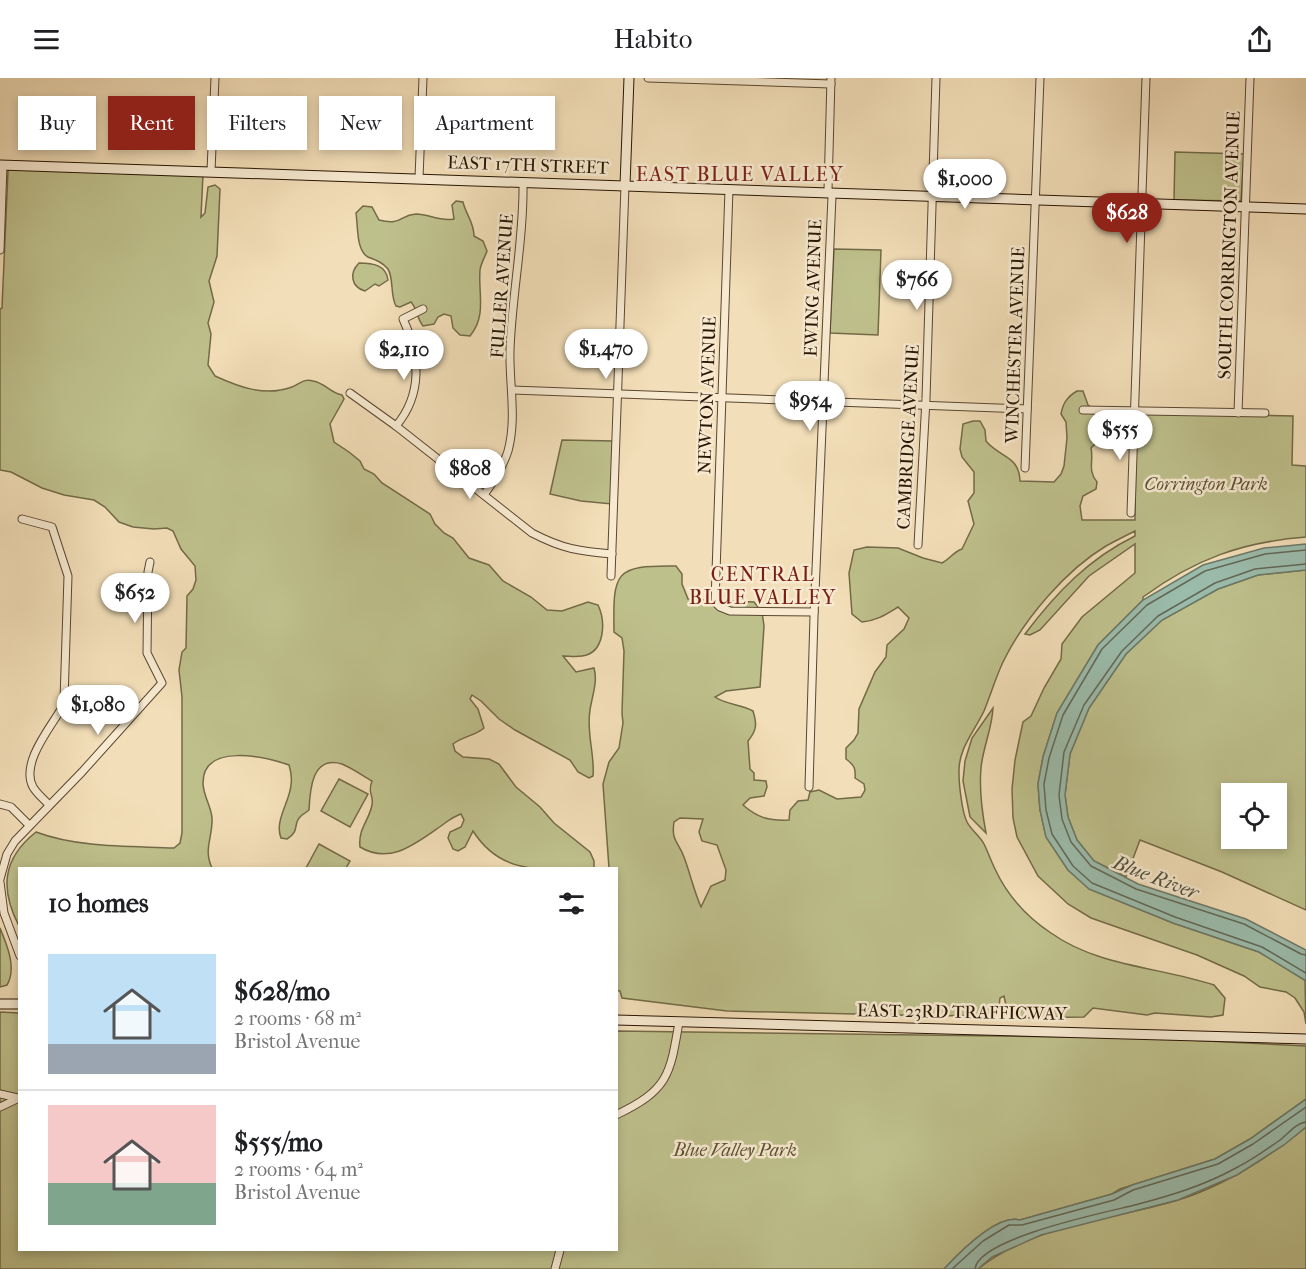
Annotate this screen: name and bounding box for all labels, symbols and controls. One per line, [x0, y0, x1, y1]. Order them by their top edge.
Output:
icon: menu [30, 23, 63, 56]
text: Habito [614, 23, 692, 55]
icon: share [1243, 23, 1276, 56]
chip: Buy [18, 96, 96, 150]
chip: Rent [108, 96, 195, 150]
chip: Filters [207, 96, 307, 150]
chip: New [319, 96, 402, 150]
chip: Apartment [414, 96, 555, 150]
street label: SOUTH CORRINGTON AVENUE [1214, 110, 1245, 380]
street label: EAST 17TH STREET [447, 152, 610, 179]
pin: $1,000 [916, 159, 1014, 210]
district label: EAST BLUE VALLEY [636, 163, 844, 186]
text: $1,000 [937, 167, 993, 190]
pin: $628 [1091, 193, 1163, 244]
text: $628 [1106, 201, 1148, 224]
street label: FULLER AVENUE [487, 213, 518, 359]
street label: EWING AVENUE [801, 219, 826, 357]
street label: WINCHESTER AVENUE [1002, 246, 1029, 445]
pin: $766 [881, 260, 953, 311]
text: $766 [896, 268, 938, 291]
street label: NEWTON AVENUE [694, 316, 721, 474]
pin: $1,470 [557, 329, 655, 380]
pin: $2,110 [355, 330, 453, 381]
text: $1,470 [579, 337, 633, 360]
text: $2,110 [379, 338, 429, 361]
street label: CAMBRIDGE AVENUE [893, 344, 924, 530]
pin: $954 [774, 381, 846, 432]
text: $954 [789, 389, 831, 412]
pin: $555 [1084, 410, 1156, 461]
text: $555 [1102, 418, 1138, 441]
pin: $808 [434, 449, 506, 500]
text: $808 [449, 457, 491, 480]
park label: Corrington Park [1144, 474, 1268, 495]
district label: CENTRAL BLUE VALLEY [689, 563, 837, 609]
pin: $652 [99, 573, 171, 624]
text: $652 [115, 581, 155, 604]
pin: $1,080 [49, 685, 147, 736]
text: $1,080 [71, 693, 125, 716]
map controls [1221, 783, 1287, 849]
button: locate [1221, 783, 1287, 849]
water label: Blue River [1109, 850, 1204, 905]
icon: filters [555, 887, 588, 920]
text: 10 homes [48, 888, 149, 919]
text: $628/mo [234, 976, 330, 1007]
icon: home [96, 978, 168, 1050]
street label: EAST 23RD TRAFFICWAY [857, 1000, 1068, 1025]
text: 2 rooms · 68 m² [234, 1007, 361, 1030]
text: Bristol Avenue [234, 1030, 360, 1053]
text: $555/mo [234, 1127, 323, 1158]
icon: home [96, 1129, 168, 1201]
park label: Blue Valley Park [672, 1140, 797, 1161]
text: 2 rooms · 64 m² [234, 1158, 363, 1181]
text: Bristol Avenue [234, 1181, 360, 1204]

